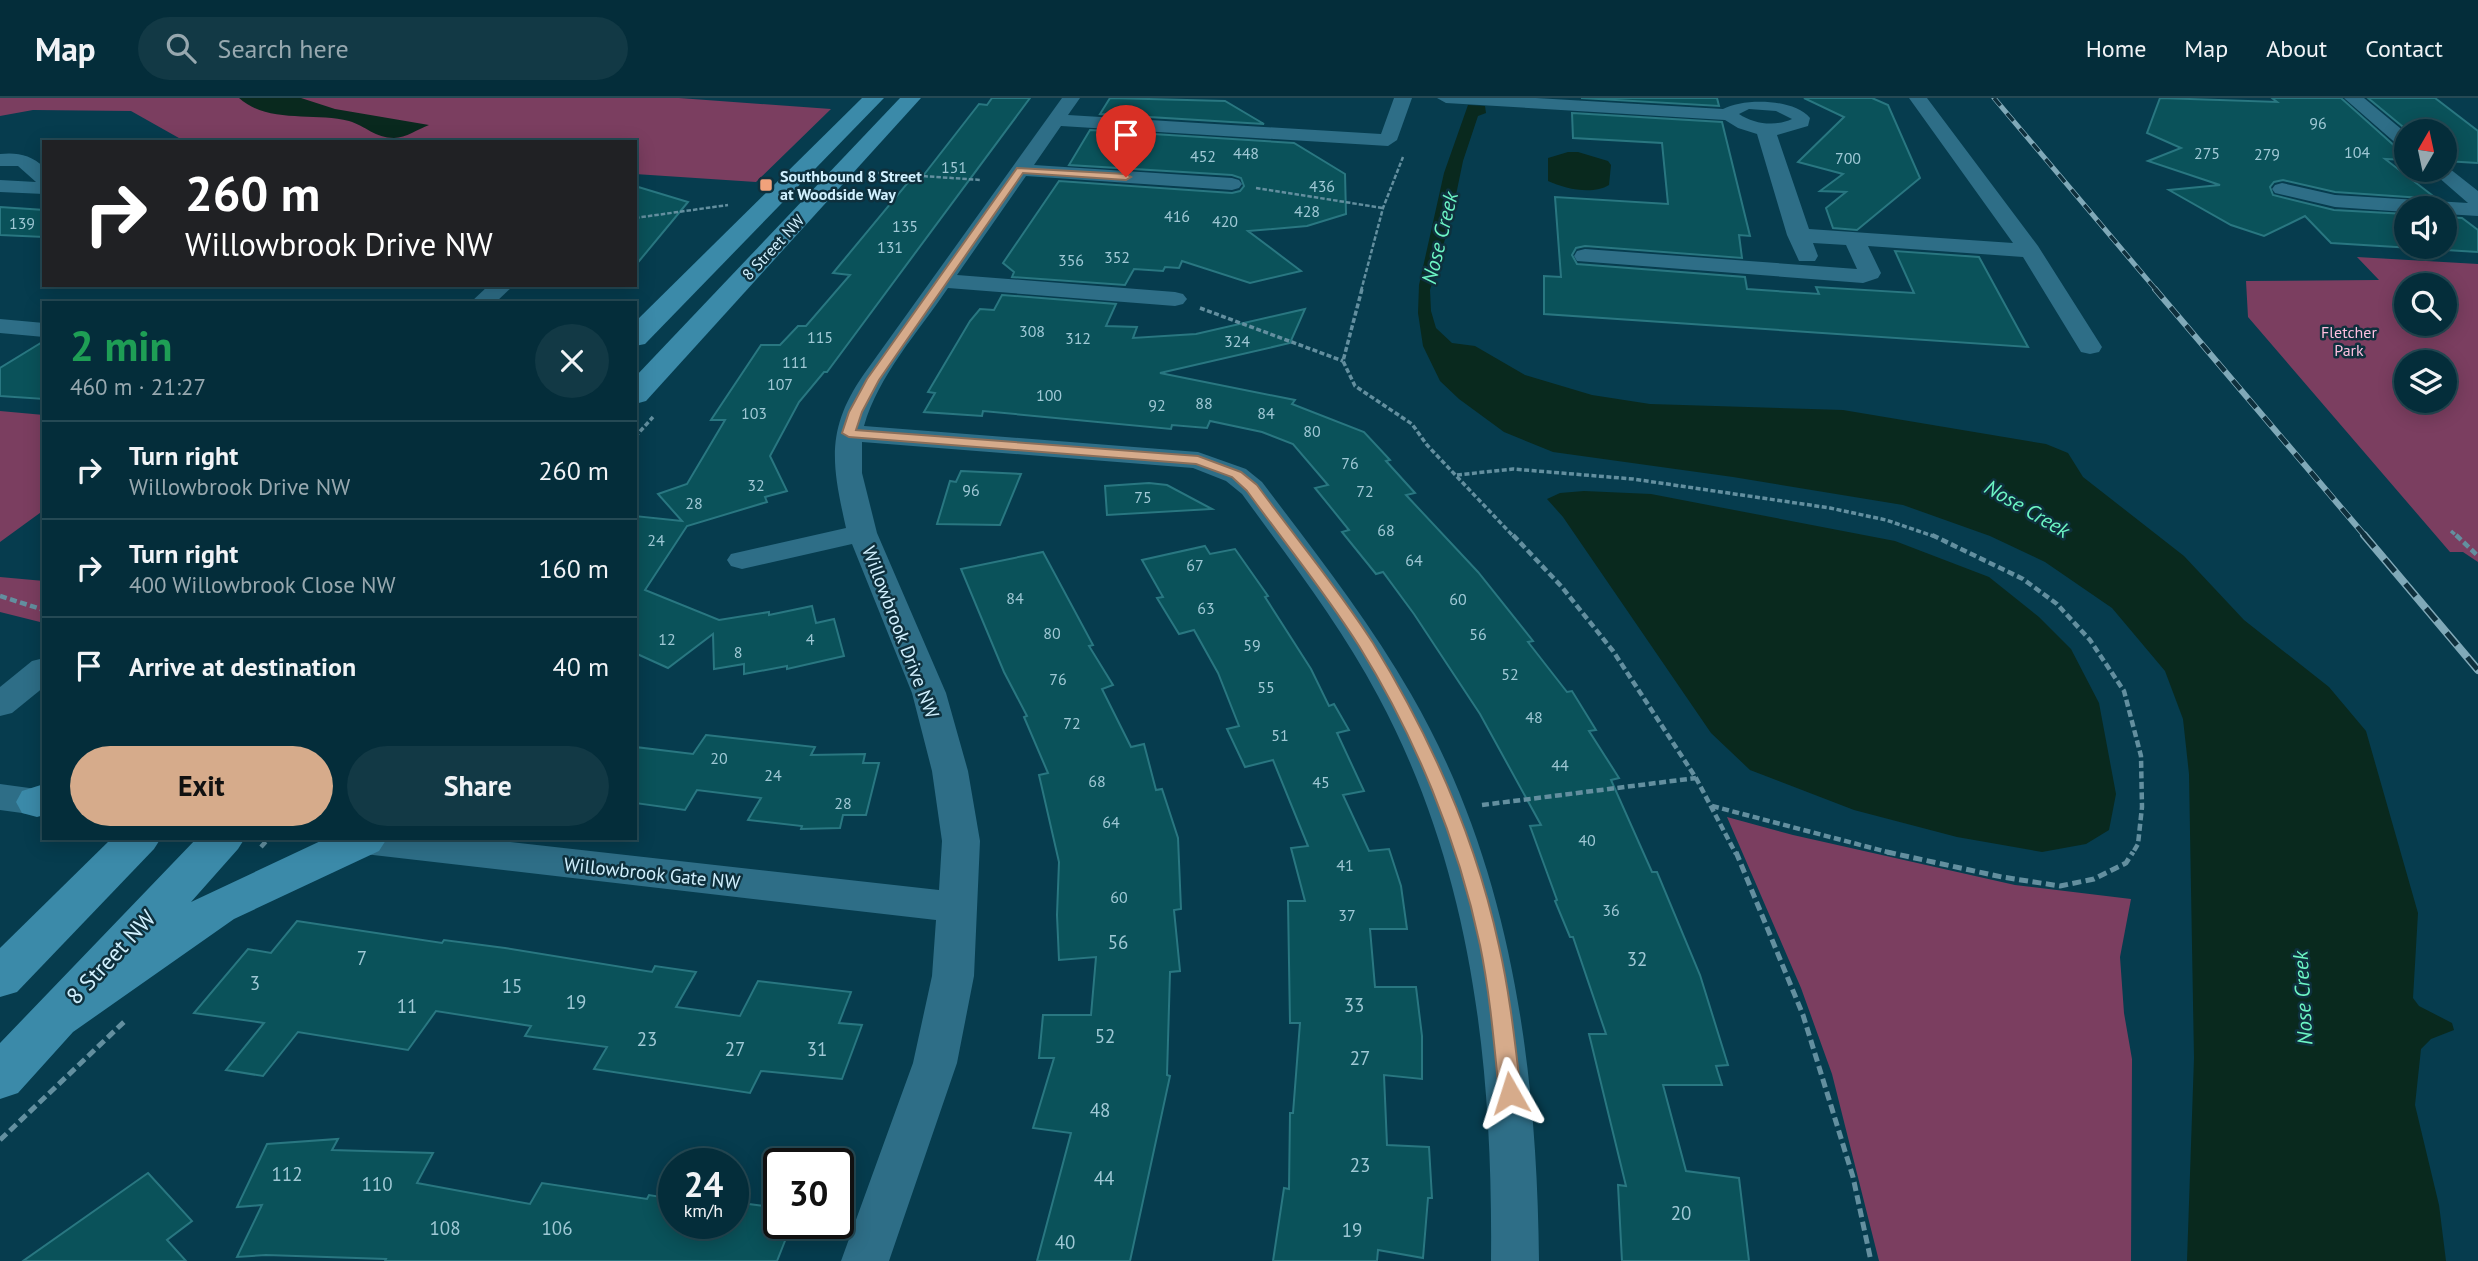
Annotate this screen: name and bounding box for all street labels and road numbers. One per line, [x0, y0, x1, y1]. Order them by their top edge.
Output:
street label: 8 Street NW [738, 210, 809, 284]
street label: Willowbrook Drive NW [857, 542, 945, 722]
street label: Willowbrook Gate NW [563, 852, 742, 894]
street label: 8 Street NW [60, 904, 162, 1010]

